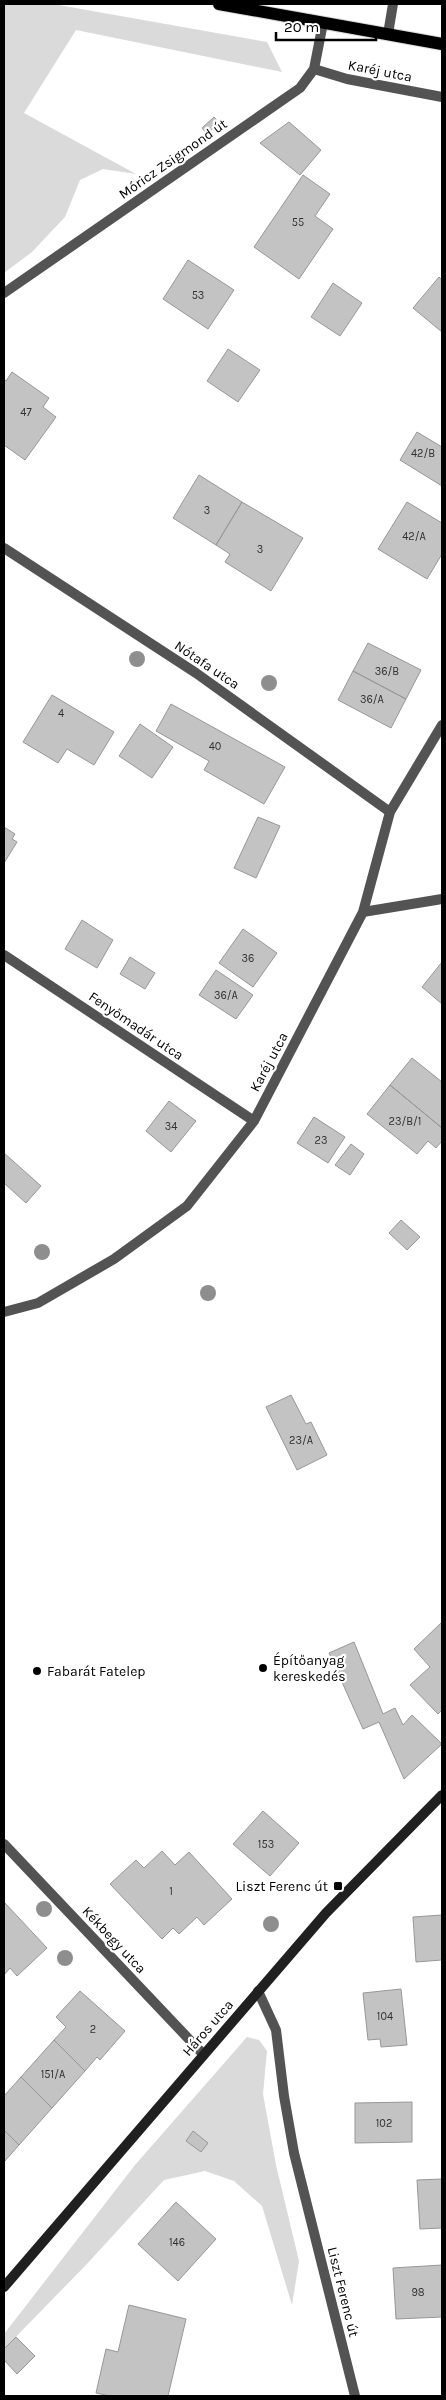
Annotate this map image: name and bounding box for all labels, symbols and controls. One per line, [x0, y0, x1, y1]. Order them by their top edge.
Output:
scale bar [276, 10, 376, 42]
text: 20 m [284, 18, 319, 36]
street label: Karéj utca [347, 56, 413, 86]
street label: Móricz Zsigmond út [116, 115, 230, 203]
house number: 55 [292, 216, 304, 229]
house number: 53 [192, 289, 204, 302]
house number: 47 [20, 406, 32, 419]
house number: 42/B [411, 447, 435, 460]
house number: 3 [204, 504, 210, 517]
house number: 42/A [402, 530, 426, 543]
house number: 3 [257, 543, 263, 556]
street label: Nótafa utca [171, 637, 243, 693]
house number: 36/B [375, 665, 399, 678]
house number: 36/A [360, 693, 385, 706]
house number: 4 [58, 707, 64, 720]
house number: 40 [209, 740, 221, 753]
house number: 36 [242, 952, 254, 965]
street label: Fenyőmadár utca [85, 988, 187, 1064]
house number: 36/A [214, 989, 239, 1002]
street label: Karéj utca [246, 1029, 292, 1095]
house number: 23/B/1 [389, 1115, 421, 1128]
house number: 34 [165, 1120, 177, 1133]
house number: 23 [315, 1134, 327, 1147]
house number: 23/A [289, 1434, 314, 1447]
place label: Építőanyag kereskedés [273, 1651, 346, 1685]
marker: Építőanyag kereskedés [257, 1662, 269, 1674]
place label: Fabarát Fatelep [47, 1663, 146, 1680]
marker: Fabarát Fatelep [31, 1665, 43, 1677]
house number: 153 [258, 1838, 274, 1851]
place label: Liszt Ferenc út [236, 1878, 328, 1895]
marker: Liszt Ferenc út [332, 1880, 344, 1892]
house number: 1 [169, 1885, 173, 1898]
street label: Kékbegy utca [79, 1903, 149, 1977]
street label: Háros utca [179, 1996, 237, 2060]
house number: 104 [377, 2010, 393, 2023]
house number: 2 [90, 2023, 96, 2036]
house number: 151/A [41, 2068, 66, 2081]
house number: 102 [376, 2117, 392, 2130]
house number: 146 [169, 2236, 185, 2249]
street label: Liszt Ferenc út [324, 2245, 362, 2339]
house number: 98 [411, 2286, 425, 2299]

